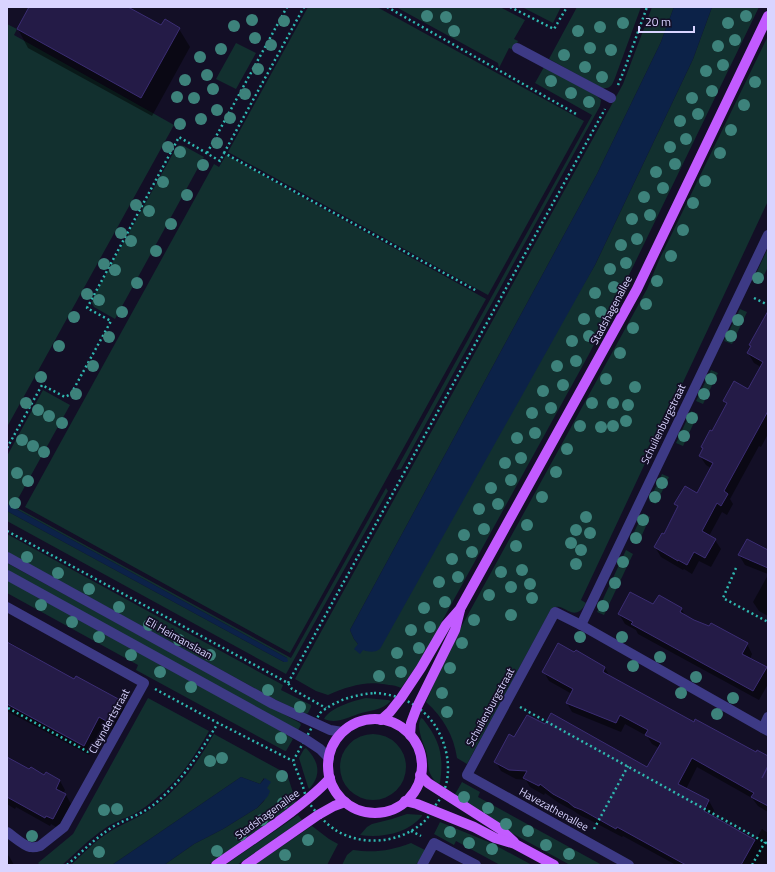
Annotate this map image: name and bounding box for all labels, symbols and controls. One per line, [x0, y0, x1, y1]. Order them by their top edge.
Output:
scale bar [639, 8, 694, 34]
text: 20 m [645, 12, 671, 31]
street label: Stadshagenallee [586, 272, 636, 347]
street label: Schuilenburgstraat [637, 381, 689, 467]
street label: Eli Heimanslaan [143, 613, 215, 663]
street label: Schuilenburgstraat [462, 665, 518, 749]
street label: Cleyndertstraat [85, 686, 133, 756]
street label: Havezathenallee [516, 783, 592, 835]
street label: Stadshagenallee [231, 785, 303, 843]

